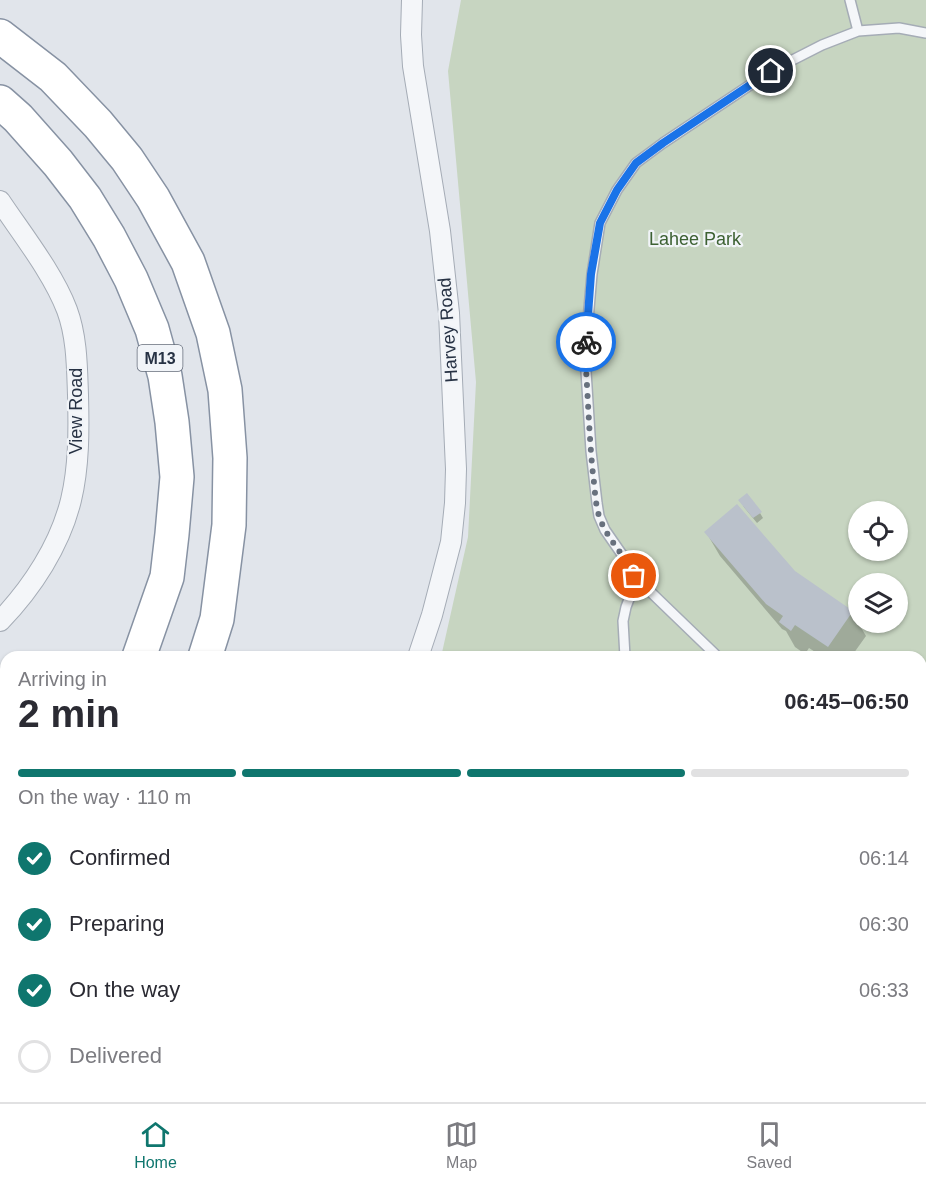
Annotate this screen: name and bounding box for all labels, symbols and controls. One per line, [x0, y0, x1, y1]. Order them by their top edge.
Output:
pin [745, 45, 796, 96]
icon: home [754, 54, 787, 87]
park label: Lahee Park [649, 229, 742, 249]
street label: Harvey Road [434, 277, 462, 383]
courier [556, 312, 616, 372]
icon: bike [570, 326, 603, 359]
road number: M13 [138, 345, 182, 371]
street label: View Road [66, 368, 86, 454]
map controls [848, 501, 908, 633]
button: locate [848, 501, 908, 561]
pin [608, 550, 659, 601]
icon: bag [617, 559, 650, 592]
button: layers [848, 573, 908, 633]
text: Arriving in [18, 668, 107, 690]
text: 06:45–06:50 [784, 689, 909, 714]
text: 2 min [18, 692, 120, 735]
text: On the way · 110 m [18, 786, 191, 808]
icon: check [18, 842, 51, 875]
text: Confirmed [69, 845, 170, 870]
text: 06:14 [859, 847, 909, 869]
icon: check [18, 908, 51, 941]
text: Preparing [69, 911, 164, 936]
text: 06:30 [859, 913, 909, 935]
icon: check [18, 974, 51, 1007]
text: On the way [69, 977, 180, 1002]
text: 06:33 [859, 979, 909, 1001]
text: Delivered [69, 1043, 162, 1068]
tab: Home [134, 1118, 177, 1172]
tab: Map [445, 1118, 478, 1172]
tab: Saved [746, 1118, 792, 1172]

